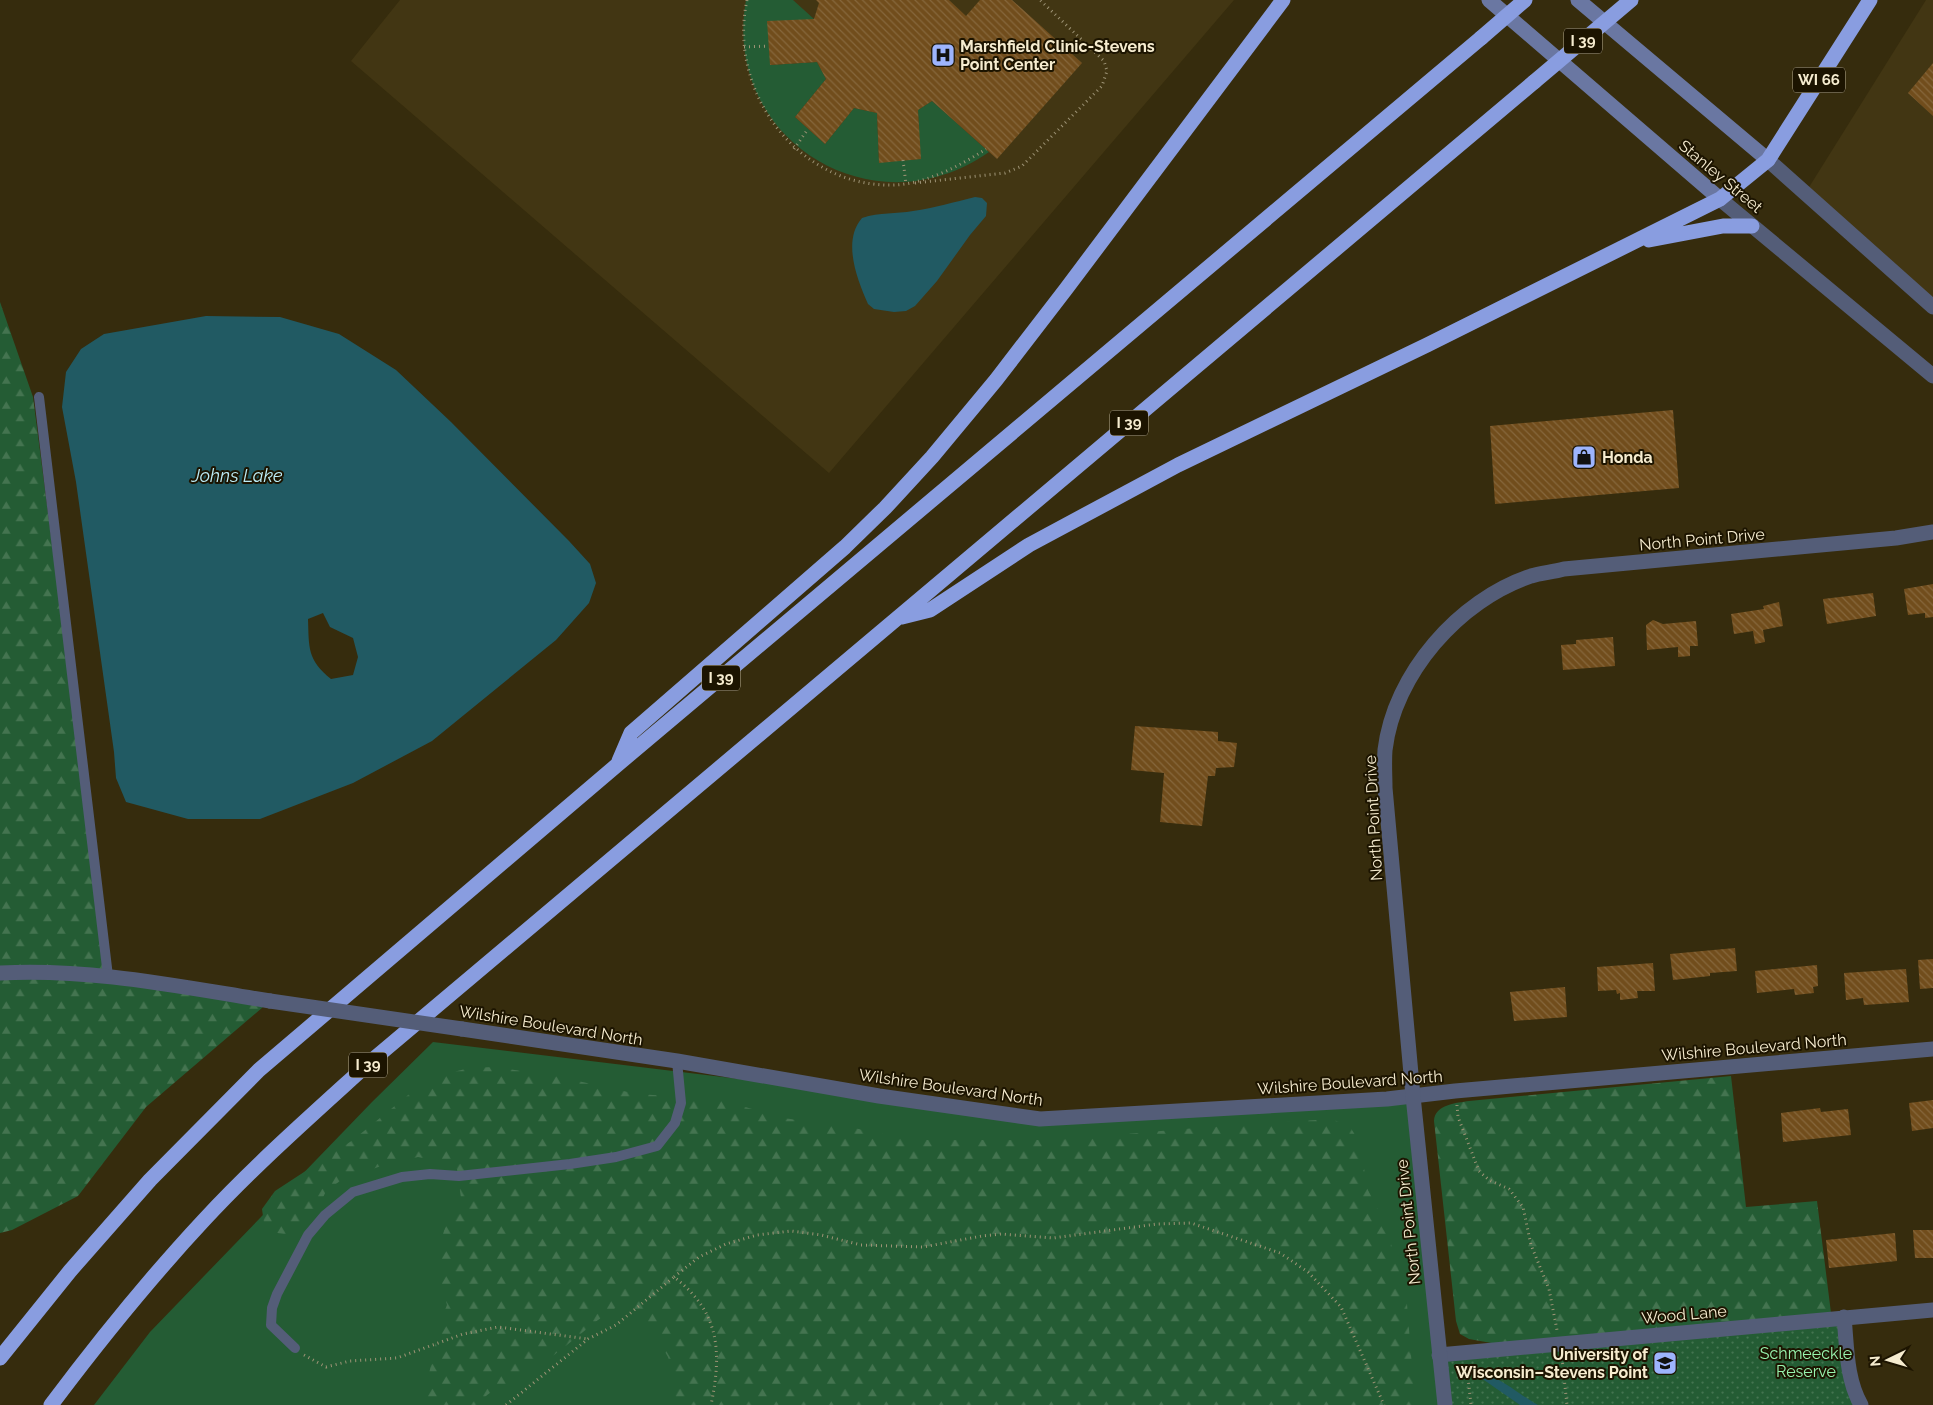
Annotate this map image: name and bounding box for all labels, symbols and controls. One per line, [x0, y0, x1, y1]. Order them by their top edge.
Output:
road number: I 39 [1564, 28, 1602, 54]
place label: Marshfield Clinic-Stevens Point Center [960, 37, 1155, 74]
hospital icon: Marshfield Clinic-Stevens Point Center [930, 42, 956, 68]
road number: WI 66 [1793, 68, 1845, 92]
street label: Stanley Street [1675, 136, 1767, 217]
road number: I 39 [1110, 410, 1148, 436]
shop icon: Honda [1571, 444, 1597, 470]
place label: Honda [1602, 448, 1653, 467]
water label: Johns Lake [190, 465, 283, 486]
street label: North Point Drive [1639, 525, 1766, 554]
road number: I 39 [702, 666, 740, 690]
street label: North Point Drive [1361, 755, 1386, 881]
street label: Wilshire Boulevard North [458, 1002, 644, 1049]
street label: Wilshire Boulevard North [1661, 1030, 1847, 1065]
road number: I 39 [349, 1052, 387, 1078]
street label: Wilshire Boulevard North [858, 1065, 1044, 1110]
street label: Wilshire Boulevard North [1257, 1067, 1443, 1098]
street label: North Point Drive [1392, 1158, 1425, 1285]
street label: Wood Lane [1641, 1301, 1727, 1328]
north arrow [1863, 1335, 1913, 1385]
park label: Schmeeckle Reserve [1760, 1344, 1852, 1381]
place label: University of Wisconsin–Stevens Point [1456, 1345, 1649, 1382]
school or university icon: University of Wisconsin–Stevens Point [1652, 1350, 1678, 1376]
text: N [1867, 1355, 1883, 1367]

